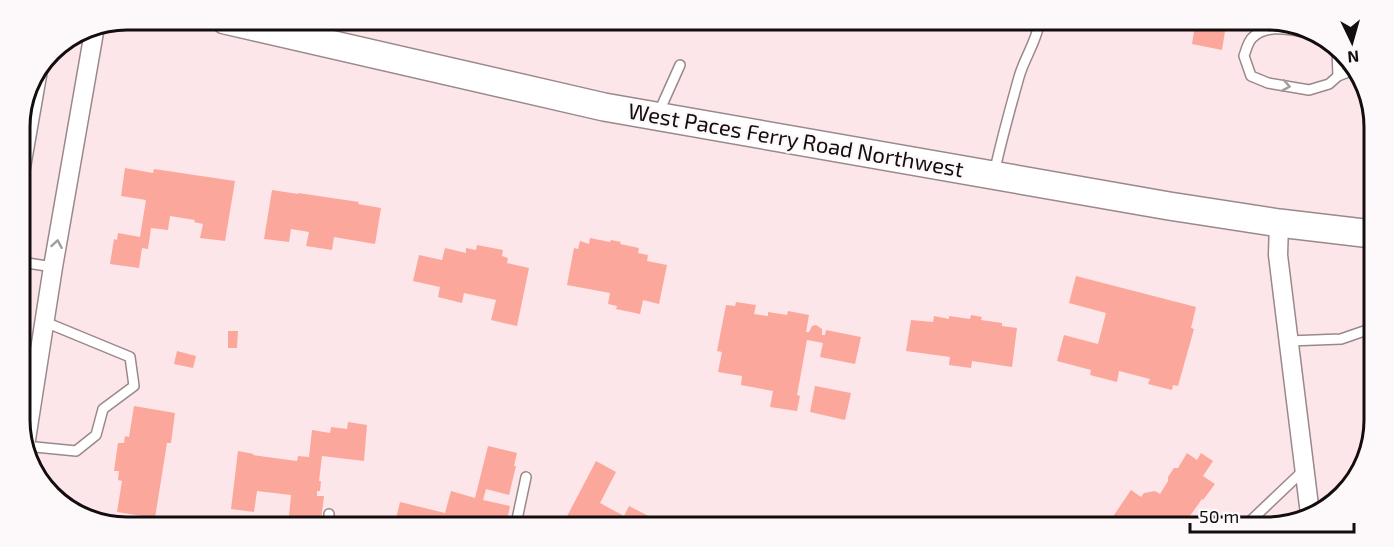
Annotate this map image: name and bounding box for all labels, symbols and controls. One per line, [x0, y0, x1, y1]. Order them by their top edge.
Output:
north arrow [1322, 12, 1382, 72]
text: N [1347, 47, 1360, 67]
one-way arrow [1282, 79, 1291, 91]
street label: West Paces Ferry Road Northwest [626, 97, 966, 181]
one-way arrow [50, 239, 63, 249]
scale bar [1190, 496, 1354, 534]
text: 50 m [1199, 505, 1239, 527]

